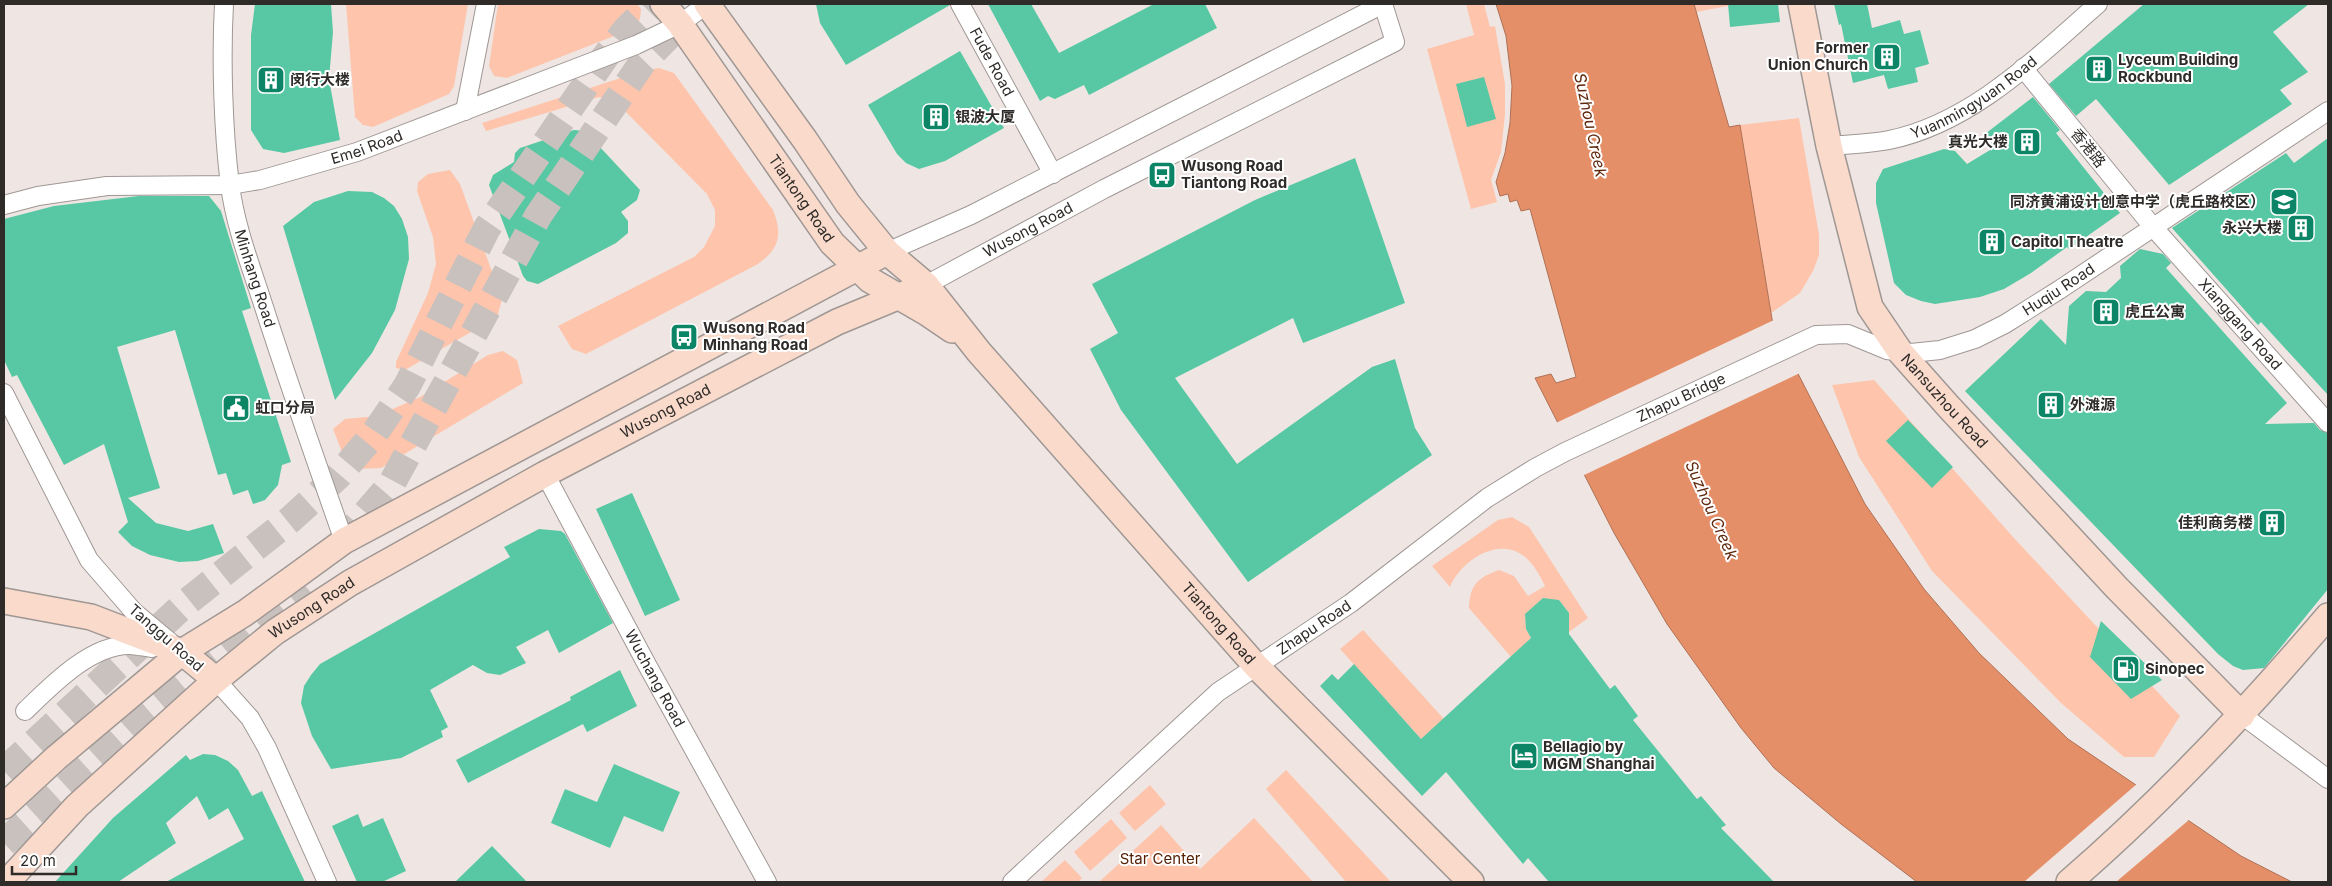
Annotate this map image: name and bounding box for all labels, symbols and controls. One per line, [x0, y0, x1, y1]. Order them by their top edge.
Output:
street label: Fude Road [966, 24, 1019, 99]
place label: Former Union Church [1768, 38, 1868, 74]
building icon: Former Union Church [1872, 42, 1902, 72]
place label: Lyceum Building Rockbund [2118, 50, 2238, 86]
street label: Yuanmingyuan Road [1908, 52, 2041, 143]
building icon: Lyceum Building Rockbund [2084, 54, 2114, 84]
building icon: 闵行大楼 [256, 65, 286, 95]
place label: 闵行大楼 [290, 70, 350, 89]
water label: Suzhou Creek [1570, 71, 1612, 179]
building icon: 银波大厦 [921, 102, 951, 132]
place label: 银波大厦 [955, 107, 1015, 126]
street label: 香港路 [2067, 124, 2110, 171]
street label: Emei Road [329, 125, 405, 168]
building icon: 真光大楼 [2012, 127, 2042, 157]
place label: 真光大楼 [1948, 132, 2008, 151]
street label: Tiantong Road [765, 151, 839, 246]
place label: Wusong Road Tiantong Road [1181, 156, 1287, 192]
bus stop icon: Wusong Road Tiantong Road [1147, 160, 1177, 190]
school or university icon: 同济黄浦设计创意中学（虎丘路校区） [2269, 187, 2299, 217]
place label: 同济黄浦设计创意中学（虎丘路校区） [2010, 192, 2265, 211]
street label: Wusong Road [980, 198, 1076, 261]
building icon: 永兴大楼 [2286, 213, 2316, 243]
place label: 永兴大楼 [2222, 218, 2282, 237]
street label: Minhang Road [231, 227, 280, 330]
building icon: Capitol Theatre [1977, 227, 2007, 257]
place label: Capitol Theatre [2011, 232, 2124, 251]
street label: Huqiu Road [2019, 259, 2098, 320]
street label: Xianggang Road [2194, 274, 2286, 374]
building icon: 虎丘公寓 [2091, 297, 2121, 327]
place label: 虎丘公寓 [2125, 302, 2185, 321]
place label: Wusong Road Minhang Road [703, 318, 808, 354]
bus stop icon: Wusong Road Minhang Road [669, 322, 699, 352]
street label: Nansuzhou Road [1897, 350, 1992, 452]
street label: Zhapu Bridge [1634, 369, 1728, 426]
street label: Wusong Road [617, 379, 714, 442]
building icon: 外滩源 [2036, 390, 2066, 420]
public building icon: 虹口分局 [221, 393, 251, 423]
place label: 外滩源 [2070, 395, 2115, 414]
place label: 虹口分局 [255, 398, 315, 417]
water label: Suzhou Creek [1681, 457, 1743, 563]
building icon: 佳利商务楼 [2257, 508, 2287, 538]
place label: 佳利商务楼 [2178, 513, 2253, 532]
street label: Wusong Road [265, 572, 358, 643]
street label: Tiantong Road [1178, 578, 1260, 668]
street label: Zhapu Road [1273, 596, 1355, 659]
street label: Tanggu Road [125, 600, 208, 675]
street label: Wuchang Road [621, 626, 689, 730]
fuel station icon: Sinopec [2111, 654, 2141, 684]
place label: Sinopec [2145, 659, 2205, 678]
place label: Bellagio by MGM Shanghai [1543, 737, 1655, 773]
hotel icon: Bellagio by MGM Shanghai [1509, 741, 1539, 771]
scale bar [12, 844, 76, 876]
park label: Star Center [1120, 849, 1201, 868]
text: 20 m [20, 851, 56, 870]

